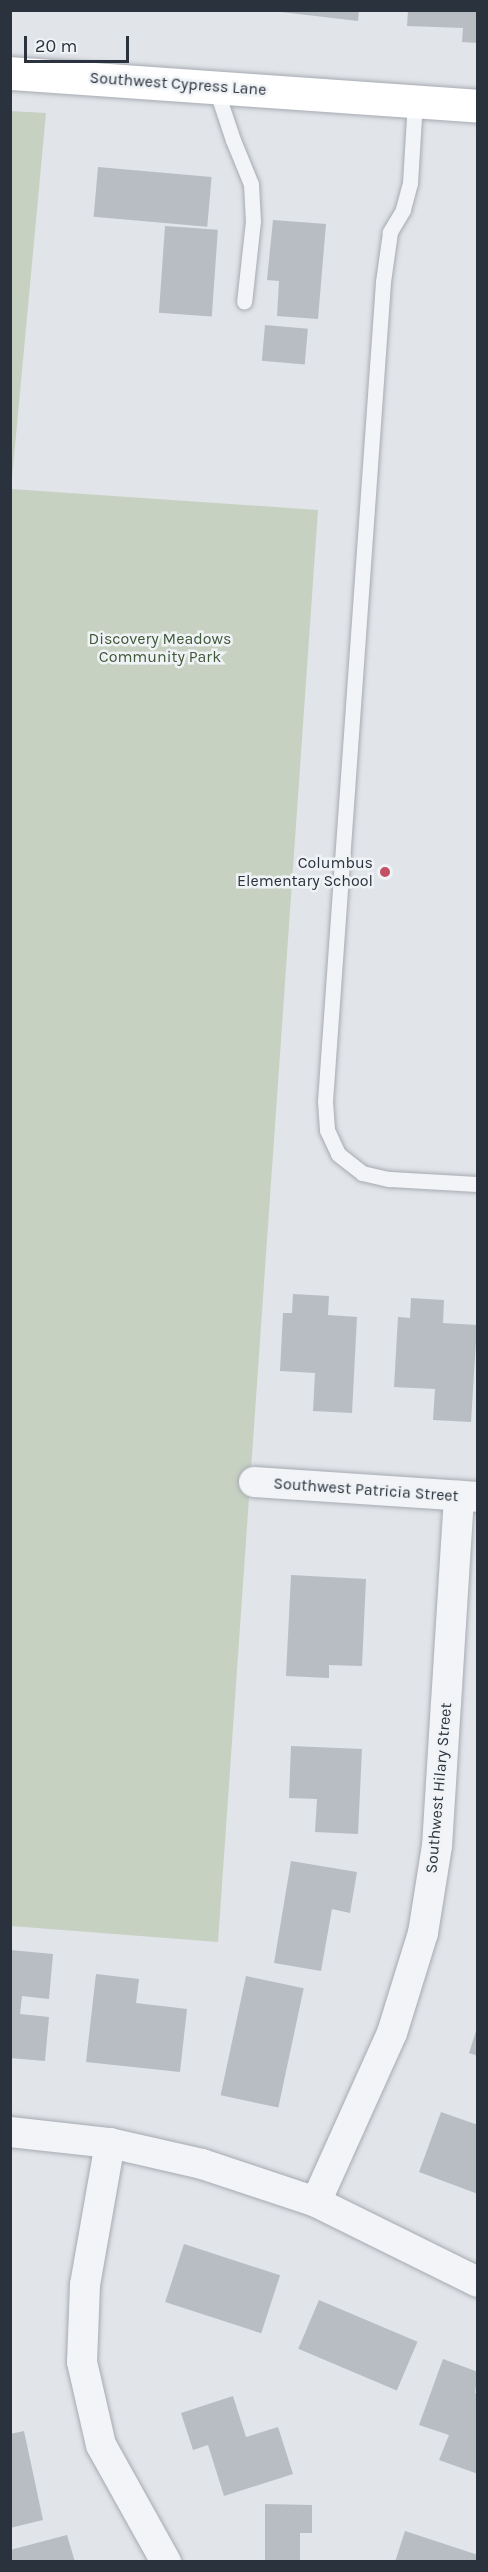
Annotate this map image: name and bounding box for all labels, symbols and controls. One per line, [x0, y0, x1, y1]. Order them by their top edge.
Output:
scale bar [27, 24, 132, 62]
text: 20 m [35, 35, 77, 57]
street label: Southwest Cypress Lane [89, 68, 267, 100]
park label: Discovery Meadows Community Park [89, 629, 231, 667]
place label: Columbus Elementary School [237, 853, 373, 891]
marker: Columbus Elementary School [378, 865, 392, 879]
street label: Southwest Patricia Street [273, 1474, 459, 1506]
street label: Southwest Hilary Street [422, 1702, 456, 1874]

